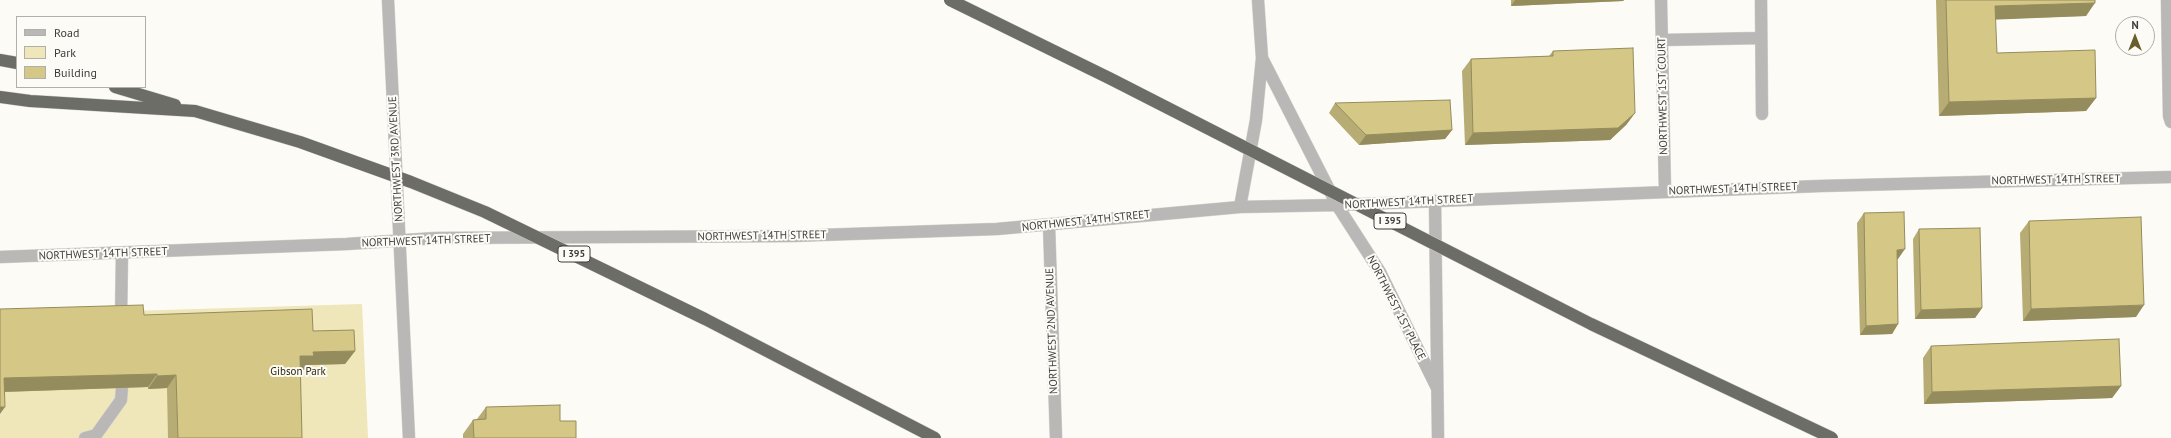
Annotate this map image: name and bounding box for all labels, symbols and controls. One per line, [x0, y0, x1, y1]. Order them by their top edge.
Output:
legend [16, 16, 146, 88]
north arrow [2115, 16, 2155, 56]
text: N [2131, 18, 2139, 32]
text: Road [54, 25, 79, 40]
street label: NORTHWEST 1ST COURT [1655, 37, 1671, 155]
text: Park [54, 45, 76, 60]
text: Building [54, 65, 97, 80]
street label: NORTHWEST 3RD AVENUE [386, 96, 406, 222]
street label: NORTHWEST 14TH STREET [1991, 172, 2121, 188]
street label: NORTHWEST 14TH STREET [1668, 180, 1798, 198]
street label: NORTHWEST 14TH STREET [1344, 192, 1474, 212]
street label: NORTHWEST 14TH STREET [1021, 208, 1151, 234]
road number: I 395 [1374, 213, 1406, 229]
street label: NORTHWEST 14TH STREET [697, 228, 827, 244]
street label: NORTHWEST 14TH STREET [361, 232, 491, 250]
street label: NORTHWEST 14TH STREET [38, 245, 168, 263]
road number: I 395 [558, 246, 590, 262]
street label: NORTHWEST 1ST PLACE [1364, 254, 1428, 362]
street label: NORTHWEST 2ND AVENUE [1043, 268, 1061, 394]
park label: Gibson Park [270, 365, 326, 379]

